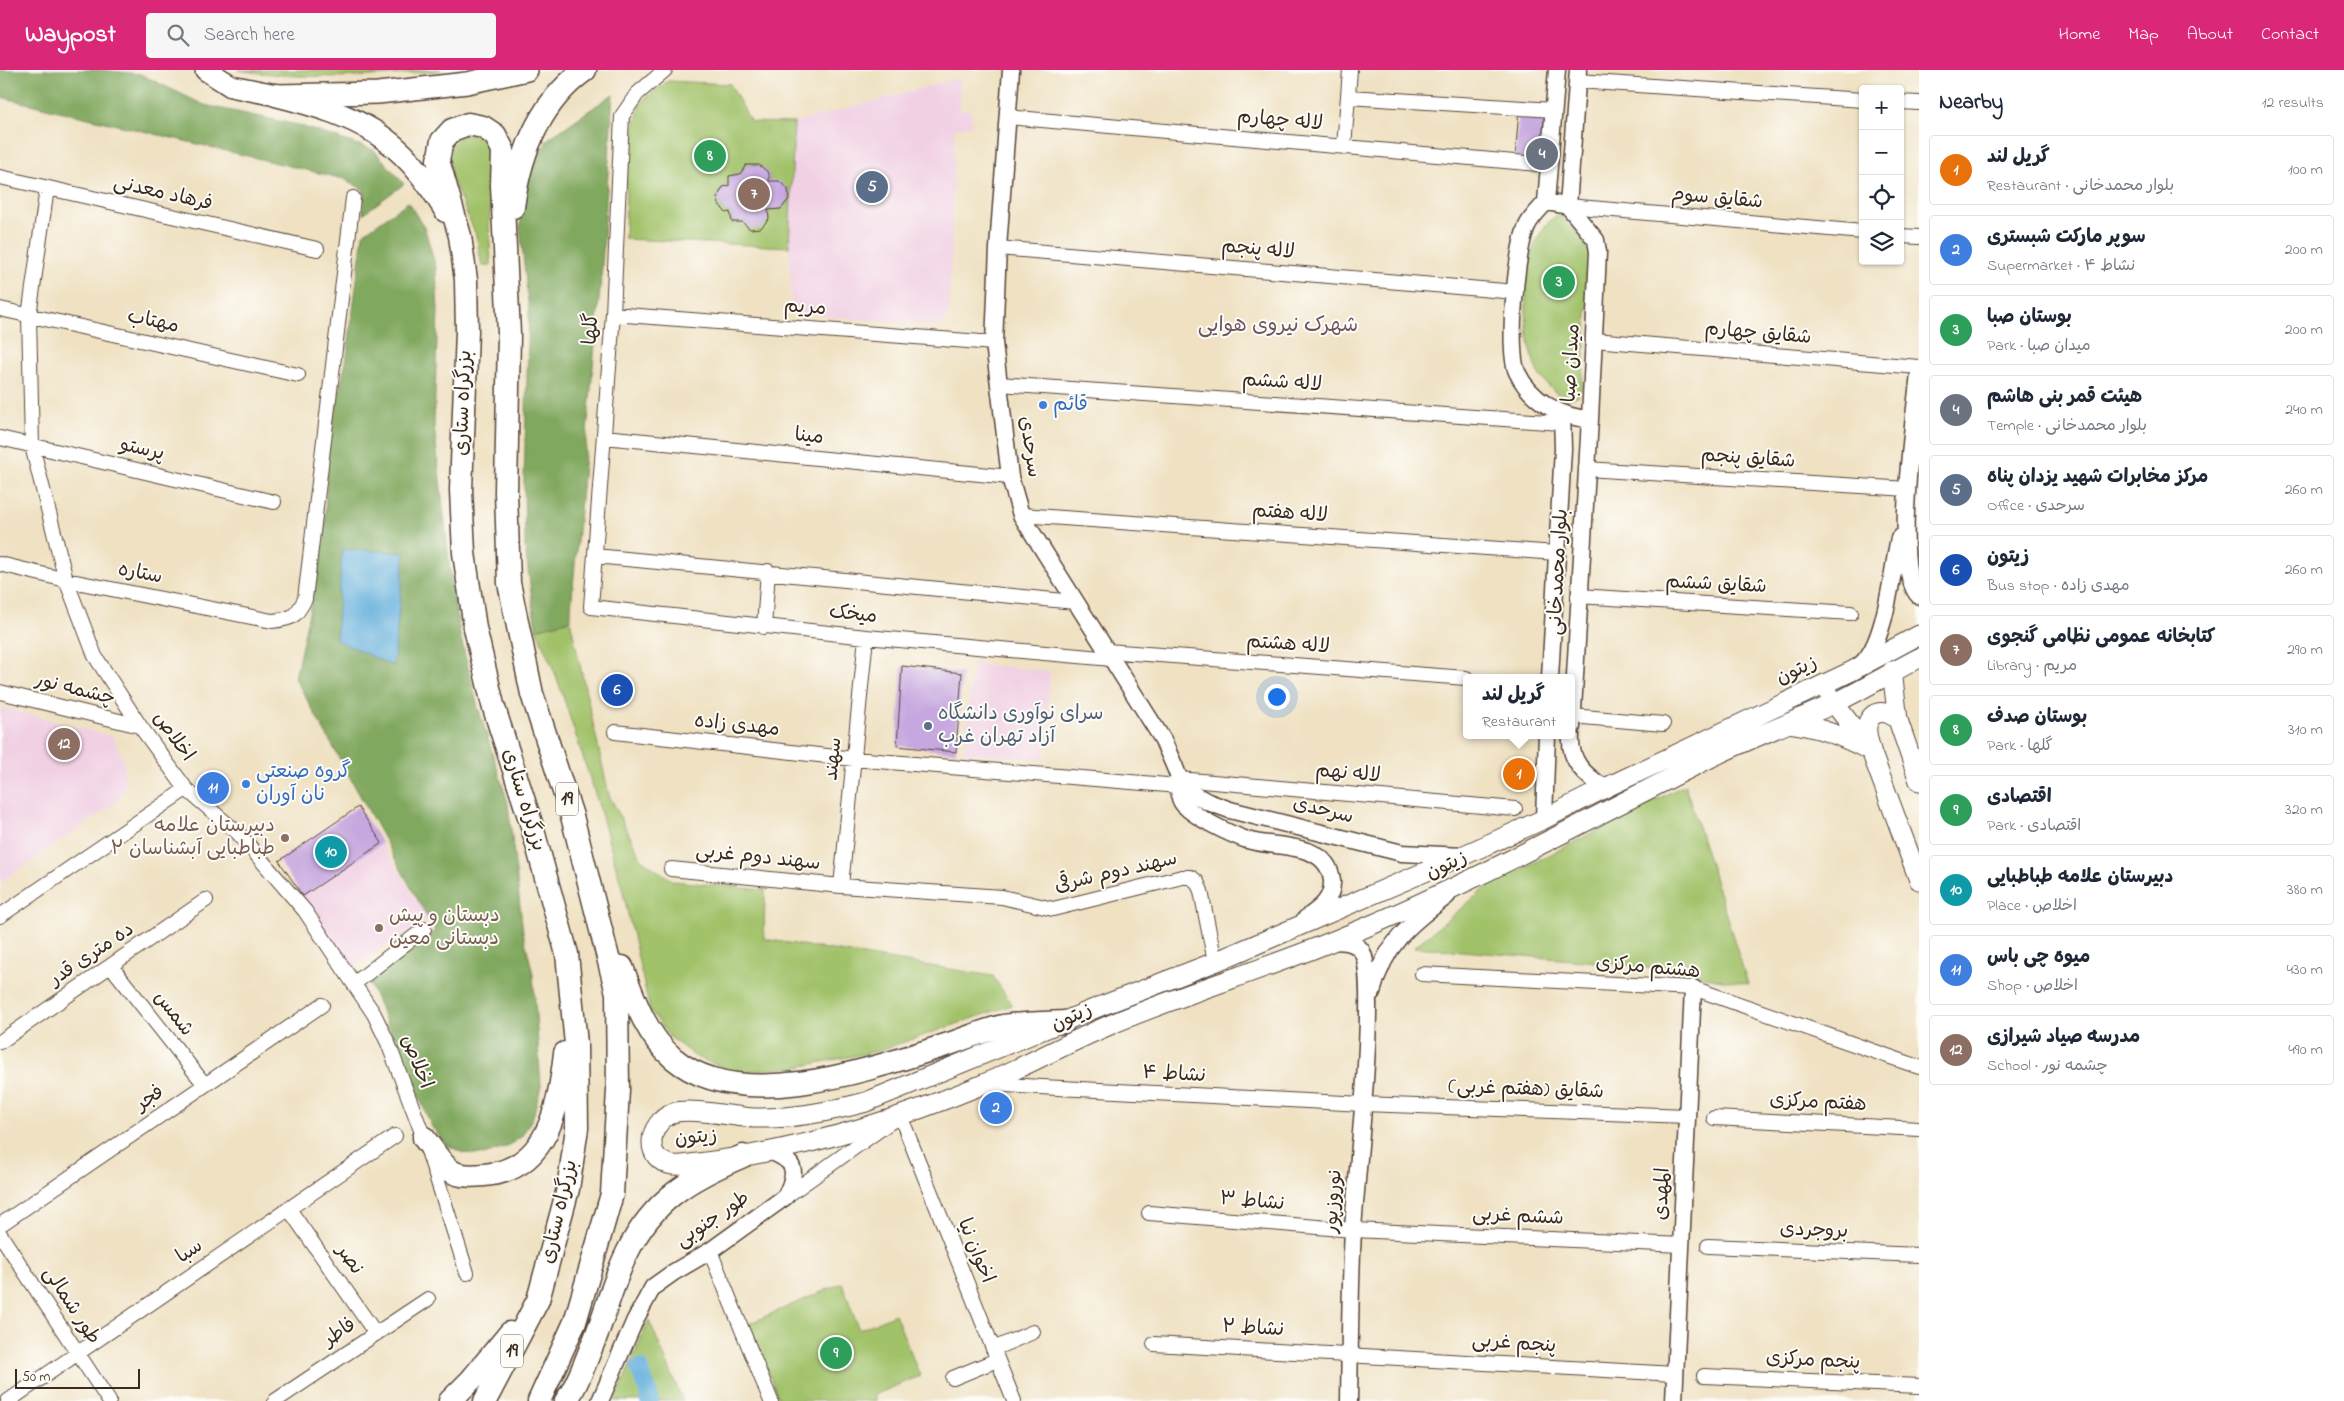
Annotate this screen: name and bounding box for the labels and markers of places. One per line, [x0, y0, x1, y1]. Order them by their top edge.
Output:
pin: 4 [1526, 135, 1558, 173]
pin: 8 [694, 137, 726, 175]
pin: 5 [856, 168, 888, 206]
pin: 7 [738, 175, 770, 213]
pin: 3 [1543, 263, 1575, 301]
place label: قائم [1053, 391, 1088, 420]
marker: قائم [1037, 399, 1049, 411]
pin: 6 [601, 671, 633, 709]
place label: سرای نوآوری دانشگاه آزاد تهران غرب [938, 700, 1104, 752]
marker: سرای نوآوری دانشگاه آزاد تهران غرب [922, 720, 934, 732]
pin: 12 [48, 725, 80, 763]
pin: 1 [1503, 755, 1535, 793]
place label: گروه صنعتی نان آوران [256, 758, 351, 810]
pin: 11 [197, 769, 229, 807]
marker: گروه صنعتی نان آوران [240, 778, 252, 790]
place label: دبیرستان علامه طباطبایی آبشناسان ۲ [110, 812, 275, 864]
marker: دبیرستان علامه طباطبایی آبشناسان ۲ [279, 832, 291, 844]
pin: 10 [315, 833, 347, 871]
place label: دبستان و پیش دبستانی معین [389, 902, 500, 954]
marker: دبستان و پیش دبستانی معین [373, 922, 385, 934]
pin: 2 [980, 1089, 1012, 1127]
pin: 9 [820, 1334, 852, 1372]

